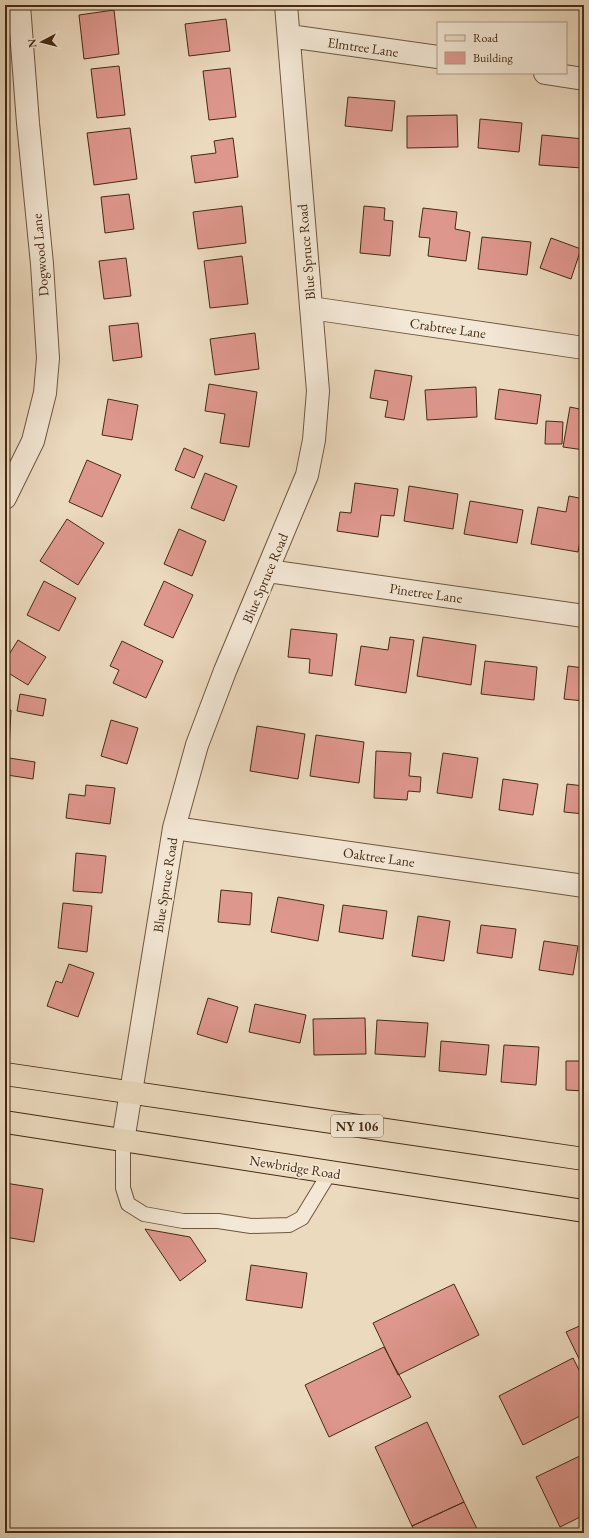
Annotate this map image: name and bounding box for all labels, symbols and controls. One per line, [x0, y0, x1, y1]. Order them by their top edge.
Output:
north arrow [22, 22, 62, 62]
legend [437, 22, 567, 74]
text: Road [473, 30, 499, 46]
street label: Elmtree Lane [326, 33, 400, 61]
text: N [25, 38, 40, 48]
text: Building [473, 50, 514, 66]
street label: Blue Spruce Road [293, 202, 319, 301]
street label: Dogwood Lane [27, 212, 53, 297]
street label: Crabtree Lane [409, 314, 488, 342]
street label: Blue Spruce Road [238, 529, 292, 626]
street label: Pinetree Lane [388, 579, 464, 607]
street label: Blue Spruce Road [149, 835, 182, 934]
street label: Oaktree Lane [342, 843, 416, 871]
road number: NY 106 [331, 1115, 383, 1137]
street label: Newbridge Road [248, 1151, 343, 1183]

